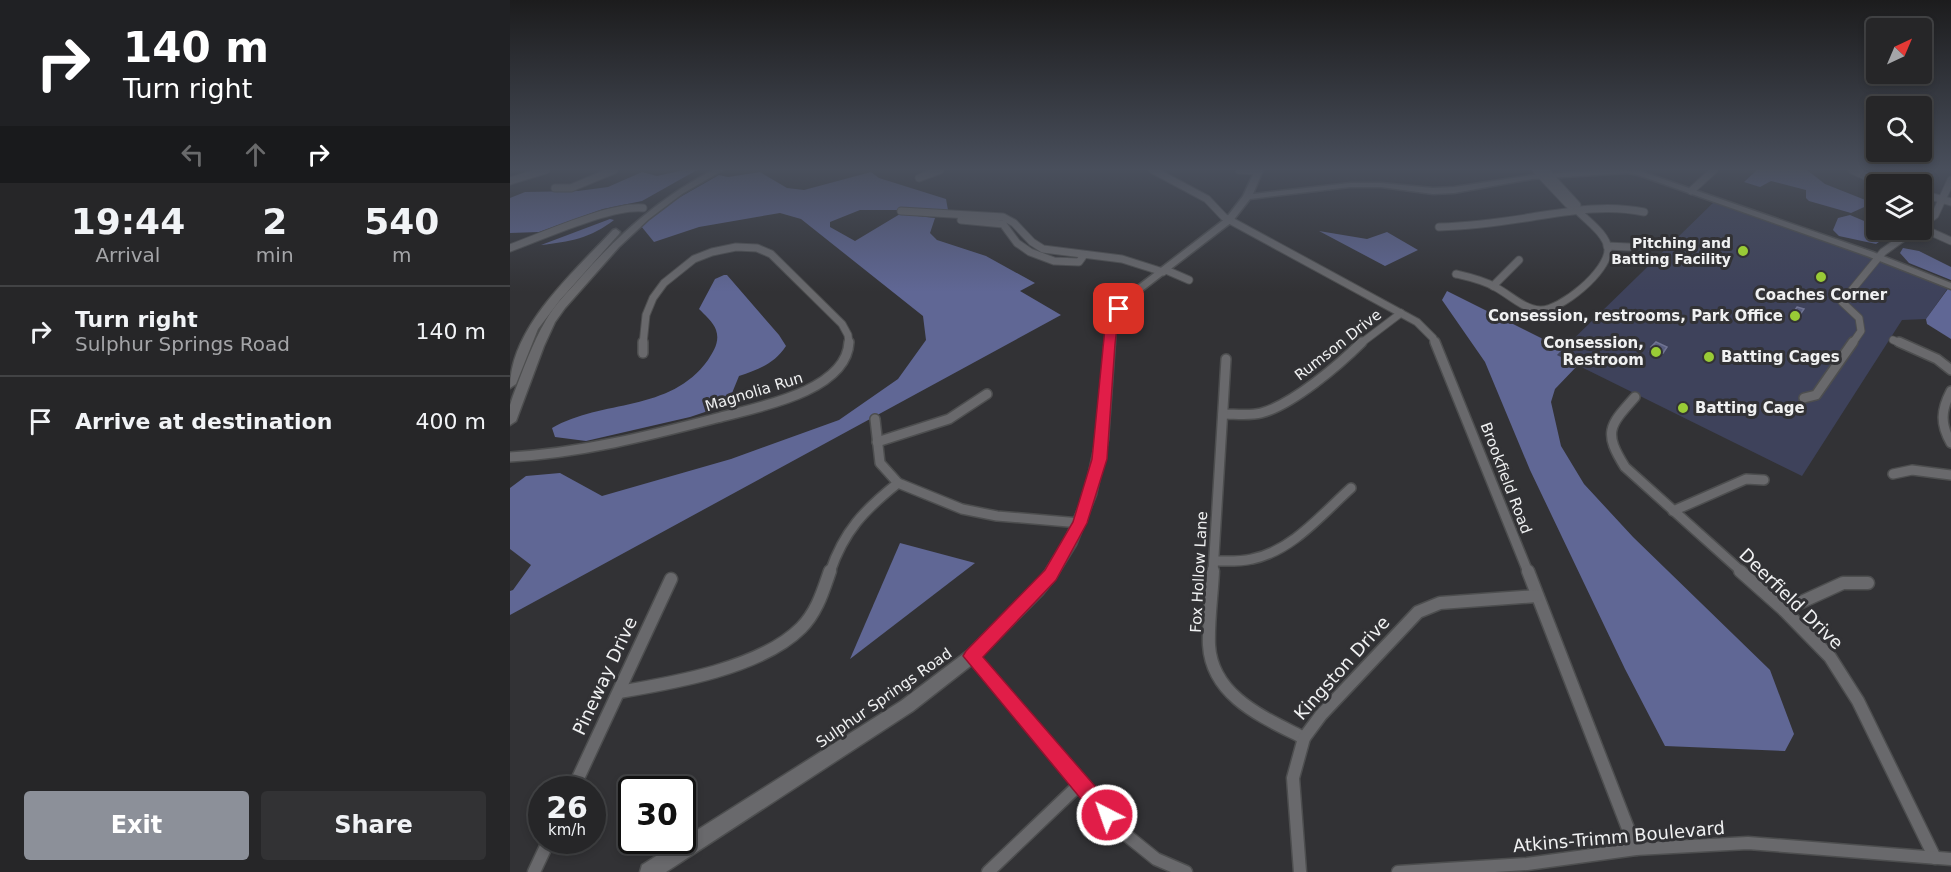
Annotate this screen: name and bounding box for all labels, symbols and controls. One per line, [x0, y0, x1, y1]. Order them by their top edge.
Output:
north arrow [1866, 18, 1932, 84]
map controls [1866, 18, 1932, 240]
text: 140 m [123, 23, 269, 72]
icon: right [24, 24, 102, 102]
text: Turn right [123, 73, 252, 104]
button: search [1866, 96, 1932, 162]
icon: left [176, 138, 209, 171]
icon: ahead [239, 138, 272, 171]
icon: right [302, 138, 335, 171]
button: layers [1866, 174, 1932, 240]
text: 19:44 [71, 201, 185, 242]
text: 2 [262, 201, 287, 242]
text: 540 [364, 201, 439, 242]
place label: Pitching and Batting Facility [1611, 235, 1731, 267]
text: Arrival [95, 243, 160, 267]
text: min [256, 243, 294, 267]
text: m [392, 243, 412, 267]
marker: Pitching and Batting Facility [1736, 244, 1750, 258]
marker: Coaches Corner [1814, 270, 1828, 284]
pin [1093, 283, 1144, 334]
place label: Coaches Corner [1755, 286, 1888, 304]
icon: arrive [1102, 292, 1135, 325]
street label: Rumson Drive [1291, 306, 1385, 384]
text: Turn right [75, 307, 198, 332]
place label: Consession, restrooms, Park Office [1488, 307, 1783, 325]
marker: Consession, restrooms, Park Office [1788, 309, 1802, 323]
icon: right [24, 315, 57, 348]
text: 140 m [416, 319, 486, 344]
text: Sulphur Springs Road [75, 332, 290, 356]
place label: Consession, Restroom [1543, 334, 1644, 369]
marker: Consession, Restroom [1649, 345, 1663, 359]
place label: Batting Cages [1721, 348, 1840, 366]
marker: Batting Cages [1702, 350, 1716, 364]
street label: Magnolia Run [703, 369, 805, 415]
place label: Batting Cage [1695, 399, 1805, 417]
marker: Batting Cage [1676, 401, 1690, 415]
icon: arrive [24, 405, 57, 438]
text: Arrive at destination [75, 409, 332, 434]
text: 400 m [416, 409, 486, 434]
street label: Brookfield Road [1476, 420, 1536, 536]
street label: Fox Hollow Lane [1187, 511, 1211, 633]
street label: Deerfield Drive [1735, 544, 1848, 653]
street label: Kingston Drive [1290, 612, 1394, 724]
street label: Pineway Drive [568, 613, 641, 738]
street label: Sulphur Springs Road [813, 644, 955, 752]
speed limit sign: 30 [618, 776, 696, 854]
position arrow [1075, 783, 1139, 847]
text: 26 [546, 790, 588, 825]
button: Exit [24, 791, 249, 860]
button: Share [261, 791, 486, 860]
street label: Atkins-Trimm Boulevard [1512, 817, 1726, 856]
text: km/h [548, 821, 586, 839]

